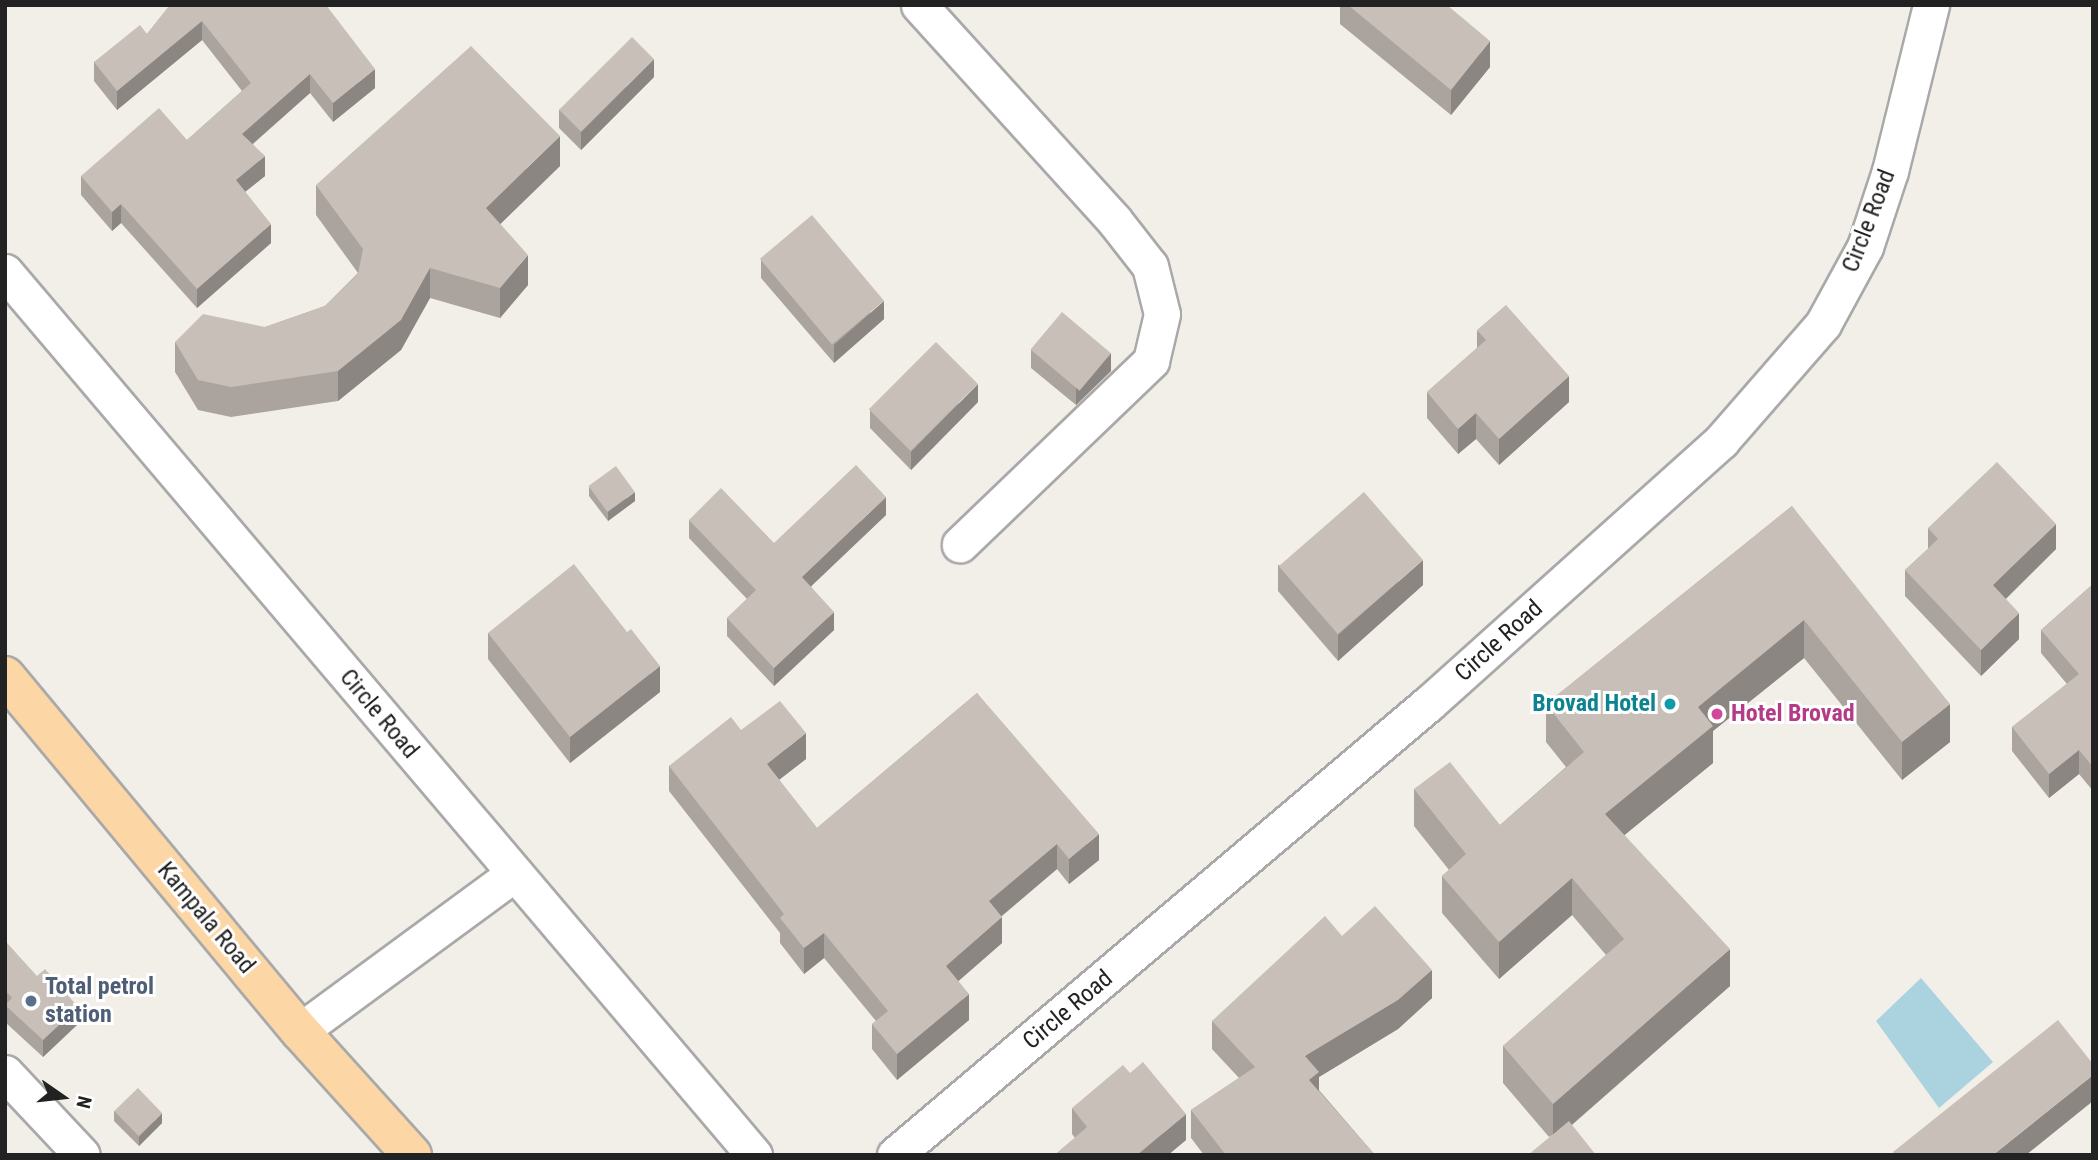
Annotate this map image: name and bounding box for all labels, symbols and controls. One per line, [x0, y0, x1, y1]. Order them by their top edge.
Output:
street label: Circle Road [1836, 166, 1902, 276]
street label: Circle Road [1449, 594, 1549, 688]
street label: Circle Road [333, 663, 425, 765]
place label: Brovad Hotel [1532, 690, 1656, 718]
marker: Brovad Hotel [1662, 696, 1678, 712]
place label: Hotel Brovad [1731, 700, 1855, 728]
marker: Hotel Brovad [1709, 706, 1725, 722]
street label: Kampala Road [151, 856, 261, 980]
street label: Circle Road [1017, 964, 1119, 1056]
place label: Total petrol station [45, 973, 154, 1029]
marker: Total petrol station [23, 993, 39, 1009]
north arrow [28, 1062, 98, 1132]
text: N [71, 1094, 96, 1111]

